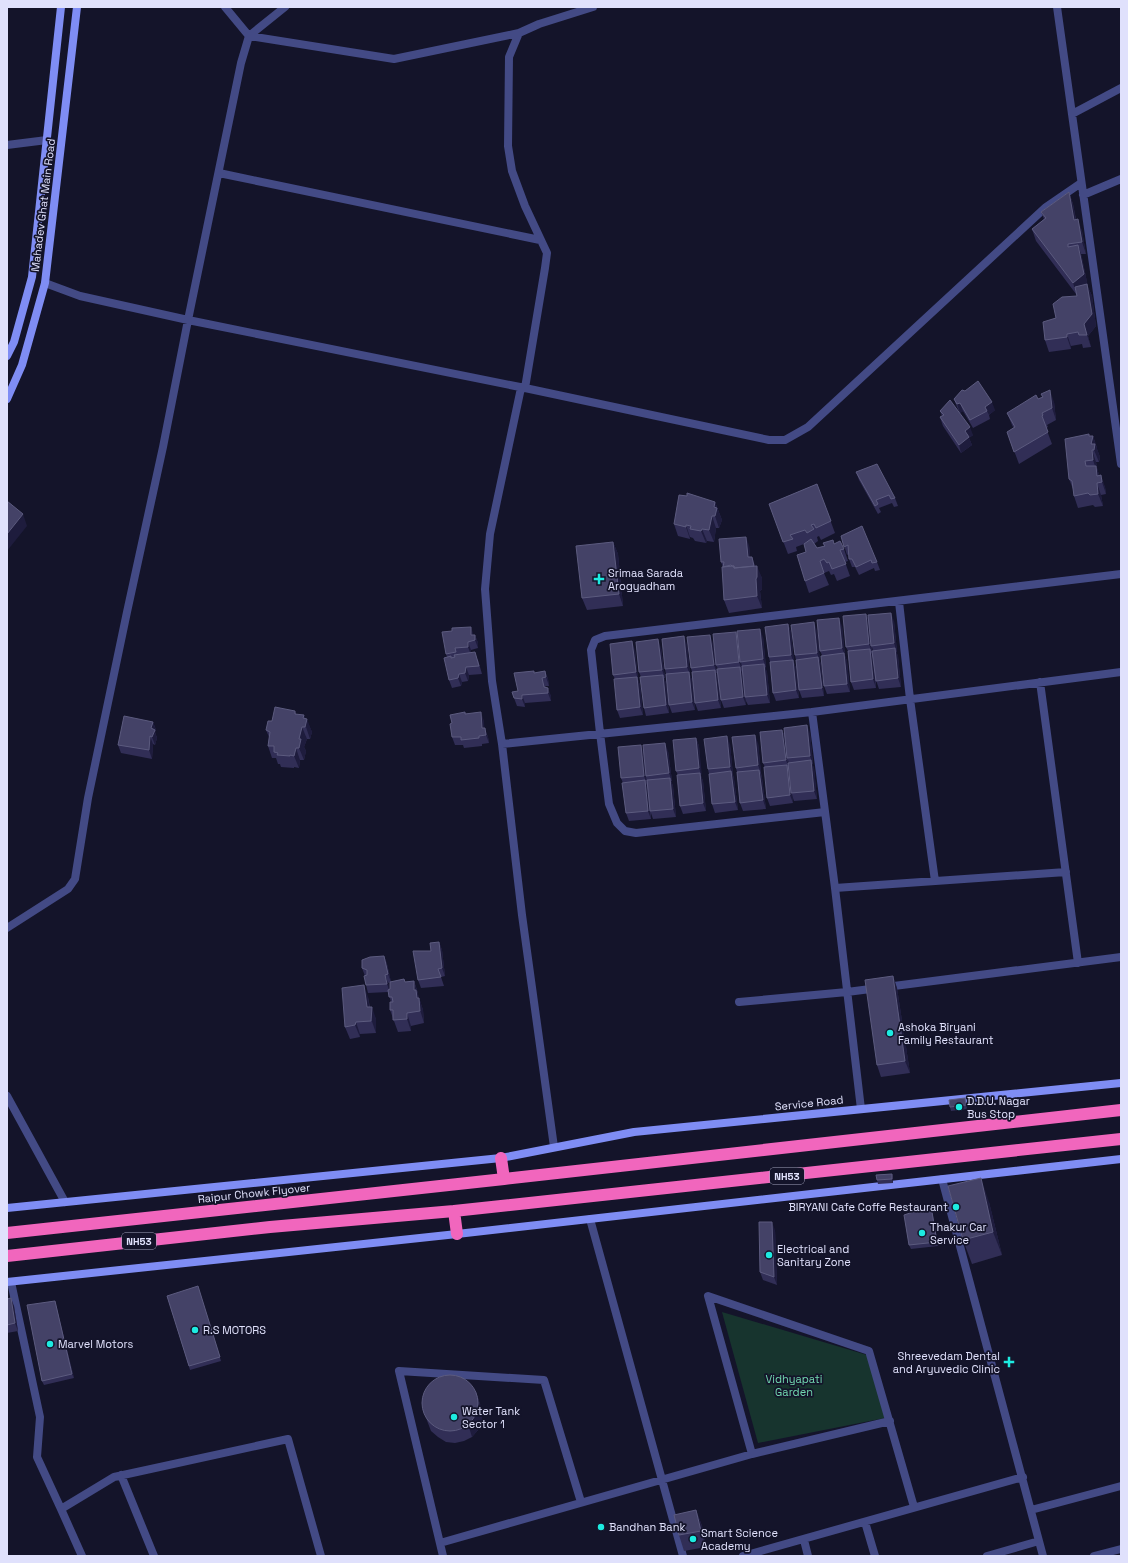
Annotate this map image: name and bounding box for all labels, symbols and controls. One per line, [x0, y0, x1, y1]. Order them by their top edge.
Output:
street label: Mahadev Ghat Main Road [28, 138, 58, 272]
place label: Srimaa Sarada Arogyadham [608, 566, 684, 593]
marker: Srimaa Sarada Arogyadham [593, 573, 605, 585]
place label: Ashoka Biryani Family Restaurant [898, 1020, 994, 1047]
marker: Ashoka Biryani Family Restaurant [885, 1028, 895, 1038]
street label: Service Road [774, 1092, 844, 1114]
place label: D.D.U. Nagar Bus Stop [967, 1094, 1030, 1121]
marker: D.D.U. Nagar Bus Stop [954, 1102, 964, 1112]
road number: NH53 [770, 1168, 804, 1184]
street label: Raipur Chowk Flyover [197, 1180, 311, 1206]
place label: BIRYANI Cafe Coffe Restaurant [789, 1200, 948, 1214]
marker: BIRYANI Cafe Coffe Restaurant [951, 1202, 961, 1212]
place label: Thakur Car Service [930, 1220, 987, 1247]
marker: Thakur Car Service [917, 1228, 927, 1238]
road number: NH53 [122, 1233, 156, 1249]
place label: Electrical and Sanitary Zone [777, 1242, 851, 1269]
marker: Electrical and Sanitary Zone [764, 1250, 774, 1260]
place label: R.S MOTORS [203, 1323, 266, 1337]
marker: R.S MOTORS [190, 1325, 200, 1335]
place label: Marvel Motors [58, 1337, 134, 1351]
marker: Marvel Motors [45, 1339, 55, 1349]
place label: Shreevedam Dental and Aryuvedic Clinic [893, 1349, 1000, 1376]
marker: Shreevedam Dental and Aryuvedic Clinic [1003, 1356, 1015, 1368]
park label: Vidhyapati Garden [765, 1372, 823, 1399]
place label: Water Tank Sector 1 [462, 1404, 520, 1431]
marker: Water Tank Sector 1 [449, 1412, 459, 1422]
place label: Bandhan Bank [609, 1520, 685, 1534]
marker: Bandhan Bank [596, 1522, 606, 1532]
place label: Smart Science Academy [701, 1526, 778, 1553]
marker: Smart Science Academy [688, 1534, 698, 1544]

